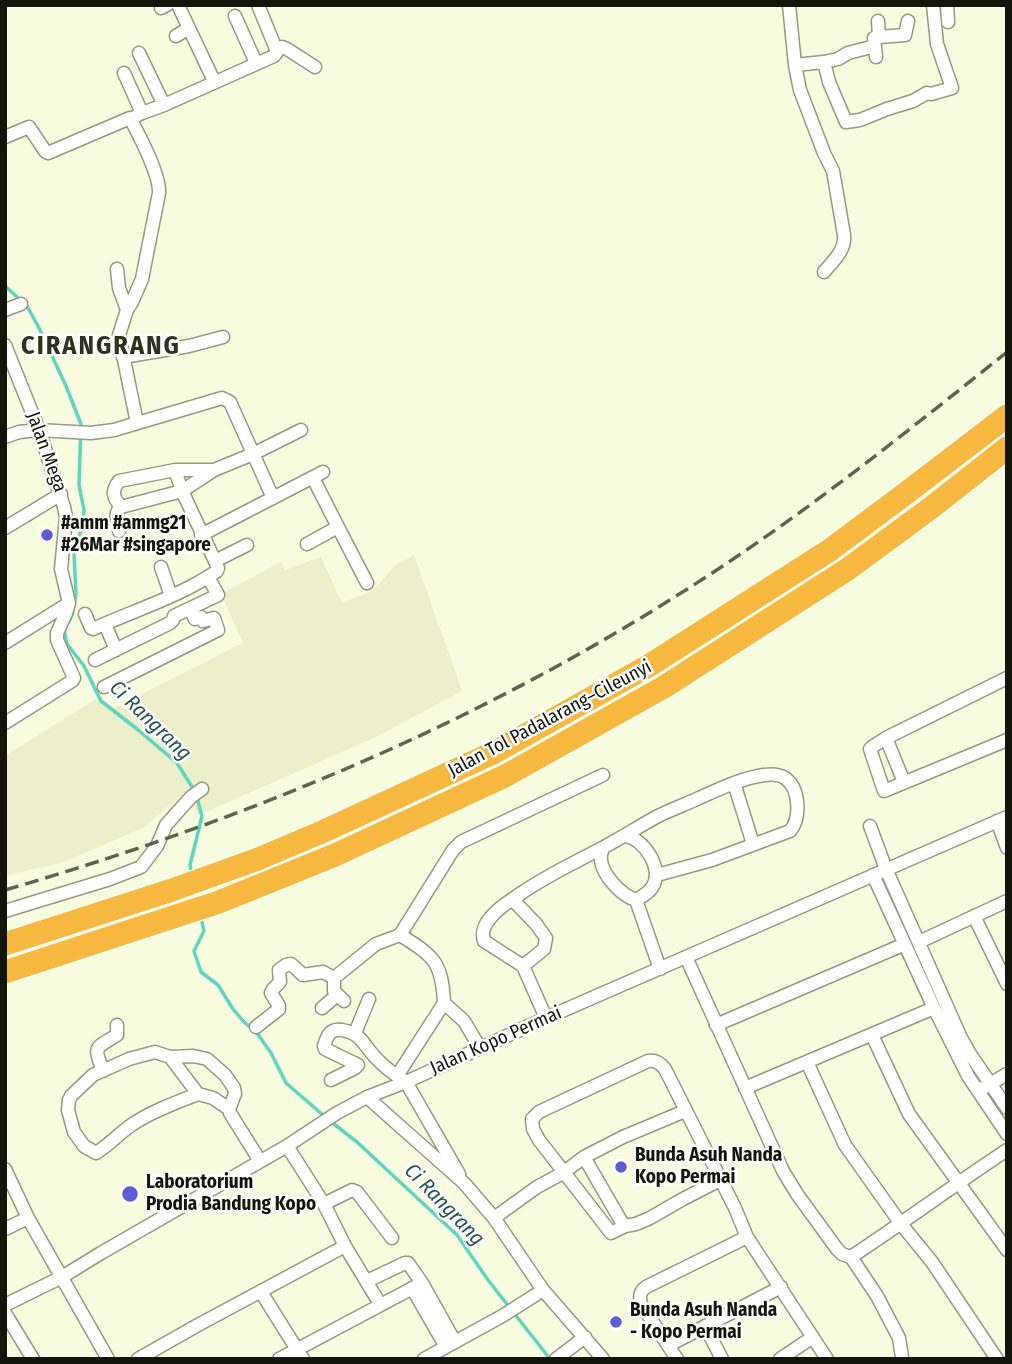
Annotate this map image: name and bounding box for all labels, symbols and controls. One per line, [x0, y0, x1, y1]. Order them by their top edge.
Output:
district label: CIRANGRANG [22, 331, 180, 363]
street label: Jalan Mega [21, 409, 71, 495]
place label: #amm #ammg21 #26Mar #singapore [61, 513, 211, 557]
marker: #amm #ammg21 #26Mar #singapore [39, 527, 55, 543]
street label: Jalan Tol Padalarang–Cileunyi [444, 656, 656, 782]
water label: Ci Rangrang [104, 676, 196, 766]
street label: Jalan Kopo Permai [427, 1002, 565, 1080]
place label: Bunda Asuh Nanda Kopo Permai [635, 1145, 782, 1189]
water label: Ci Rangrang [399, 1159, 489, 1251]
marker: Bunda Asuh Nanda Kopo Permai [613, 1159, 629, 1175]
place label: Laboratorium Prodia Bandung Kopo [146, 1172, 316, 1216]
marker: Laboratorium Prodia Bandung Kopo [120, 1184, 140, 1204]
place label: Bunda Asuh Nanda - Kopo Permai [630, 1300, 777, 1344]
marker: Bunda Asuh Nanda - Kopo Permai [608, 1314, 624, 1330]

